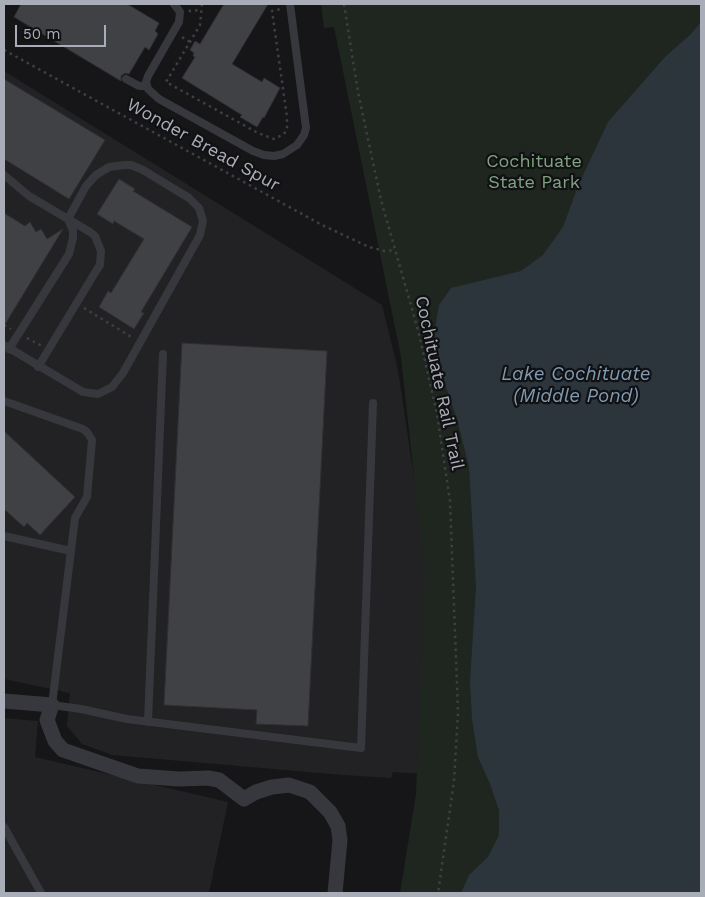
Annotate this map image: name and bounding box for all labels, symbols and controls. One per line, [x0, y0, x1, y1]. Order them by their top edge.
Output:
scale bar [18, 15, 109, 47]
text: 50 m [23, 25, 60, 43]
street label: Wonder Bread Spur [123, 94, 283, 196]
park label: Cochituate State Park [486, 151, 582, 193]
street label: Cochituate Rail Trail [410, 294, 468, 472]
water label: Lake Cochituate (Middle Pond) [501, 363, 651, 407]

